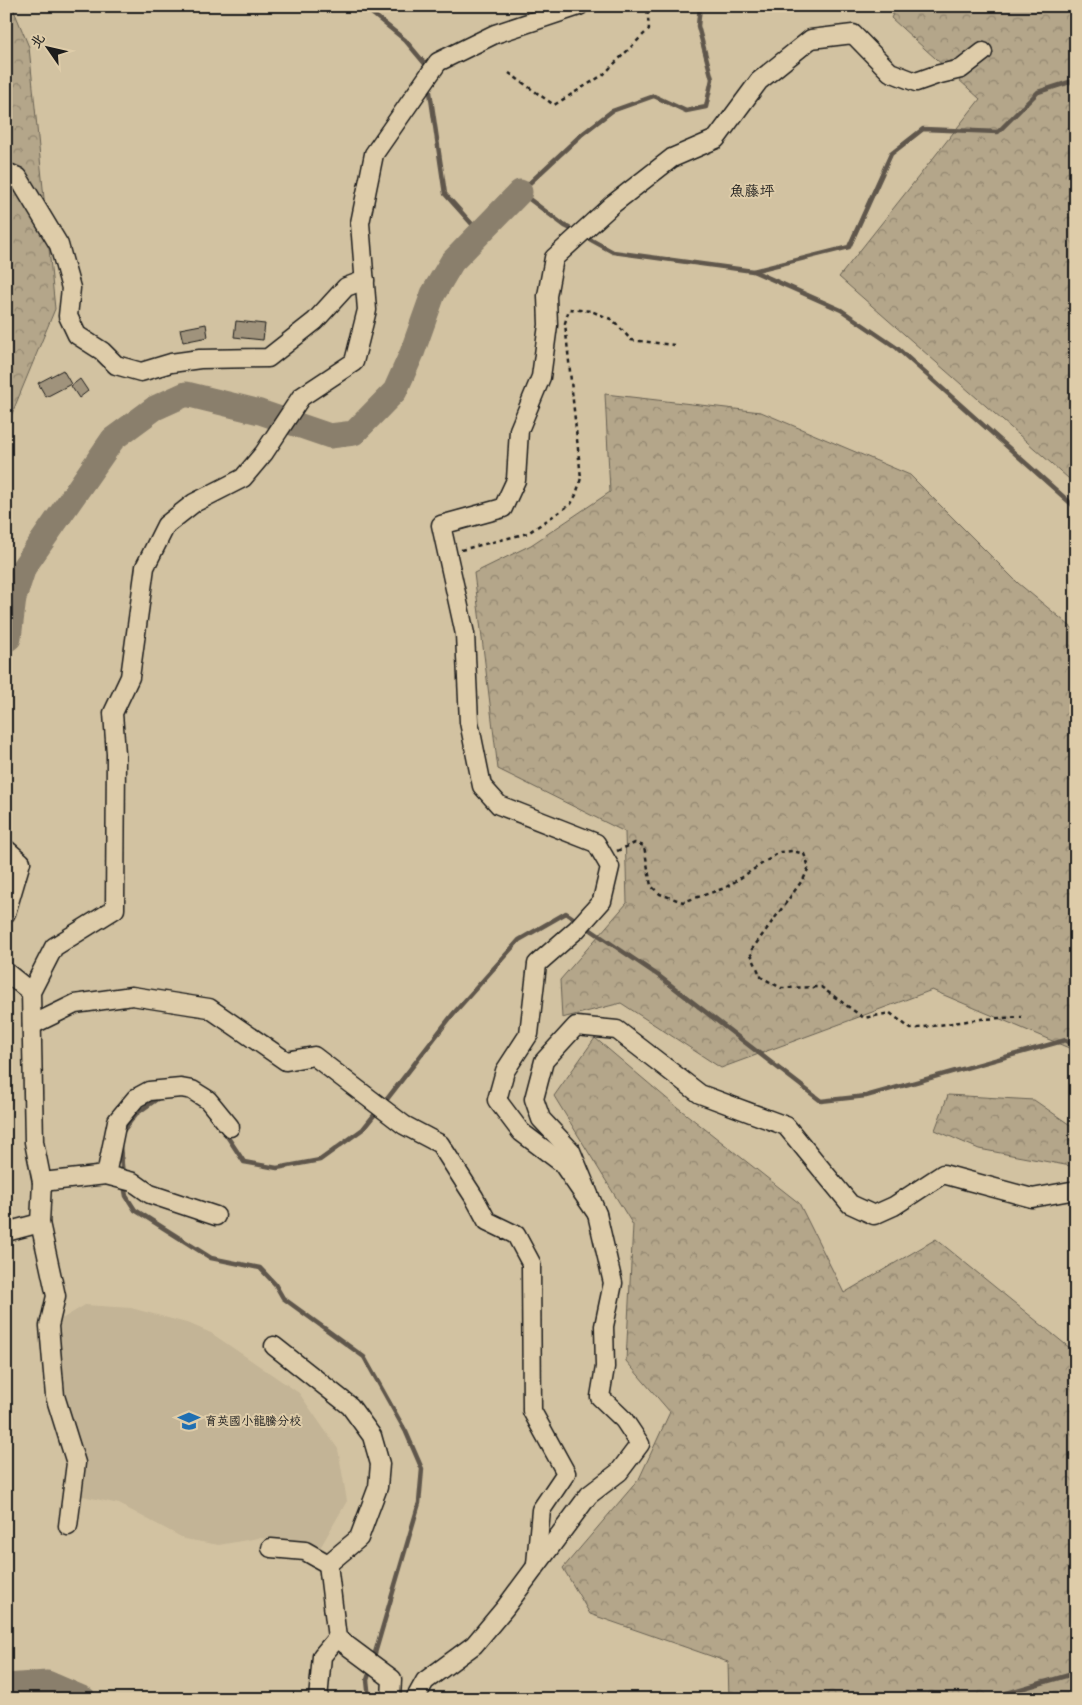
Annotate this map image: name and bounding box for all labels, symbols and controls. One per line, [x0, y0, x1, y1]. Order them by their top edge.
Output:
north arrow [22, 22, 72, 72]
text: 北 [26, 30, 49, 52]
district label: 魚藤坪 [729, 181, 775, 200]
school or university icon: 育英國小龍騰分校 [176, 1408, 202, 1434]
place label: 育英國小龍騰分校 [205, 1413, 301, 1428]

